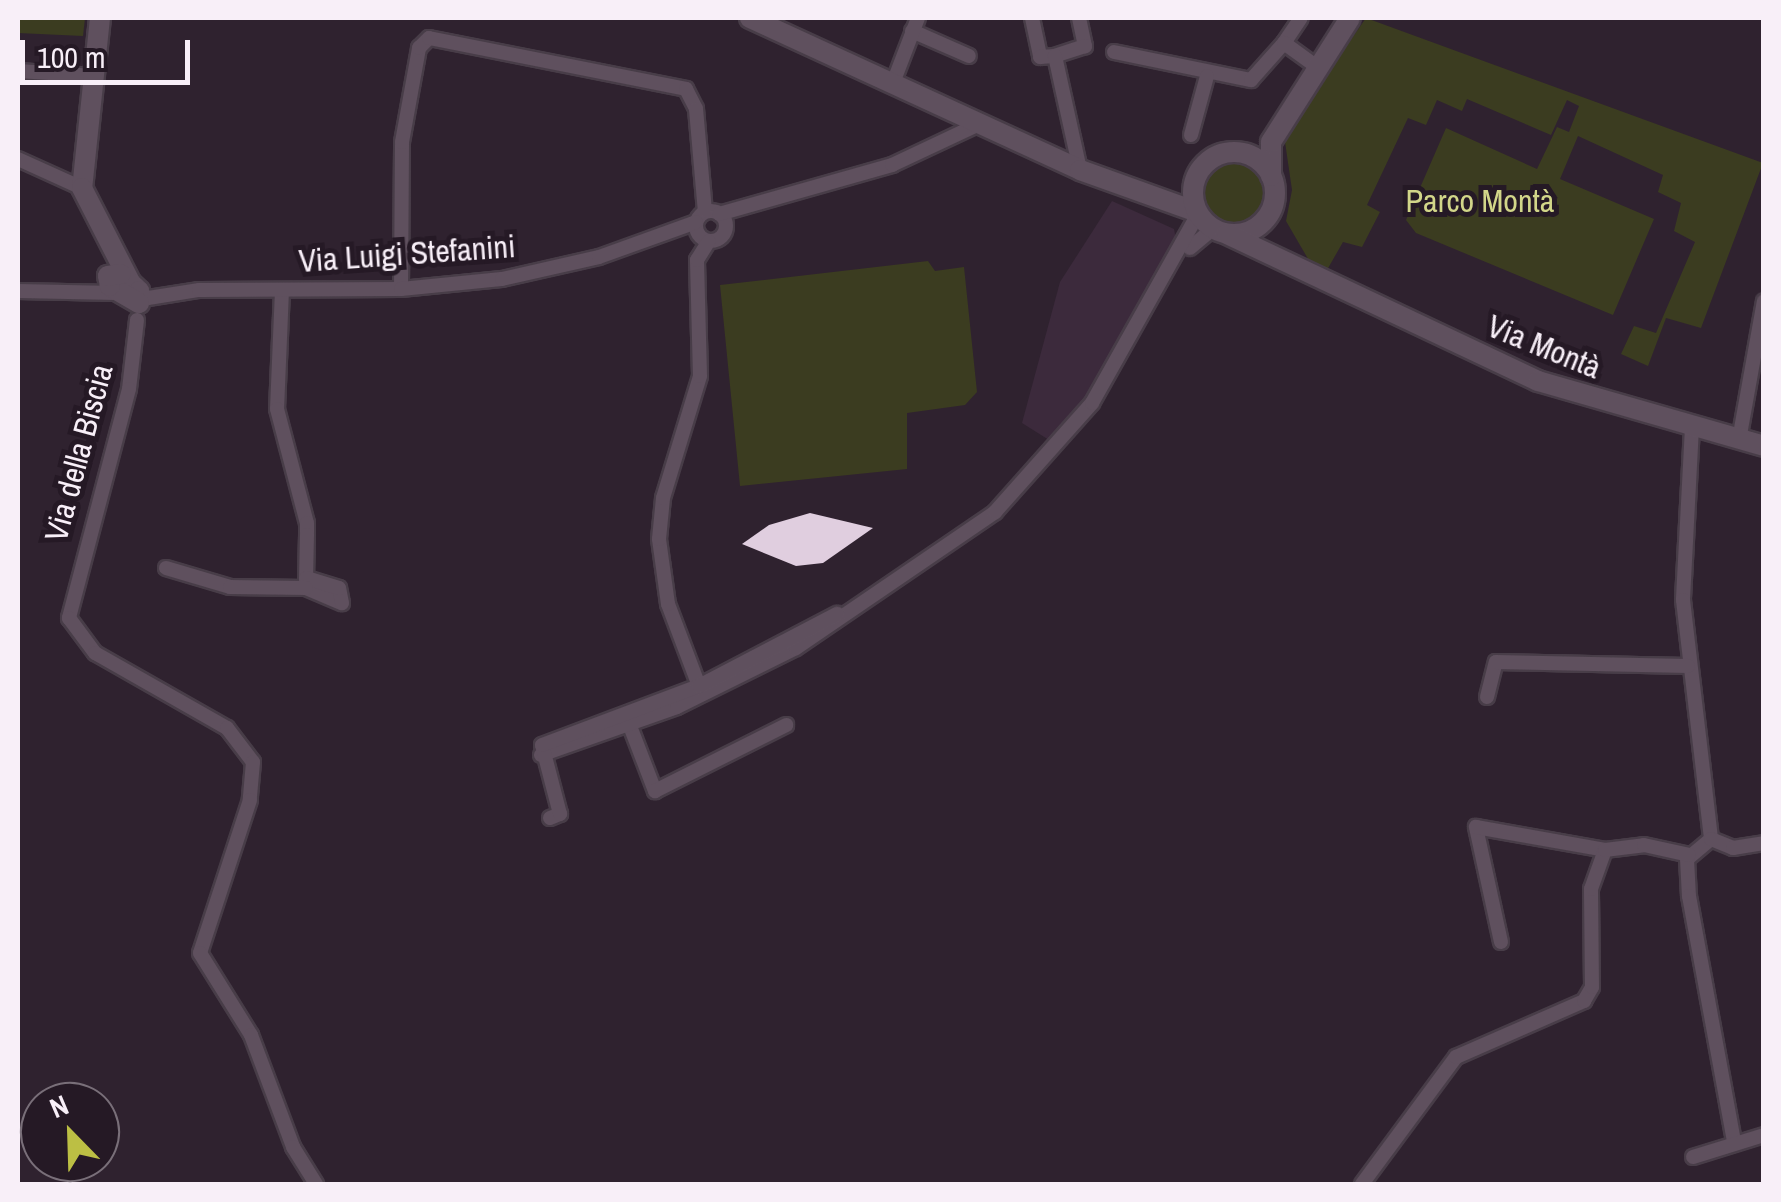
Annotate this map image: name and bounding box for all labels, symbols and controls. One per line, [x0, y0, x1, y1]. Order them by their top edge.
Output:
scale bar [25, 20, 195, 82]
text: 100 m [37, 37, 105, 77]
park label: Parco Montà [1406, 182, 1554, 220]
street label: Via Luigi Stefanini [297, 227, 517, 281]
street label: Via Montà [1482, 307, 1606, 387]
street label: Via della Biscia [37, 360, 121, 546]
north arrow [20, 1082, 120, 1182]
text: N [44, 1086, 74, 1127]

